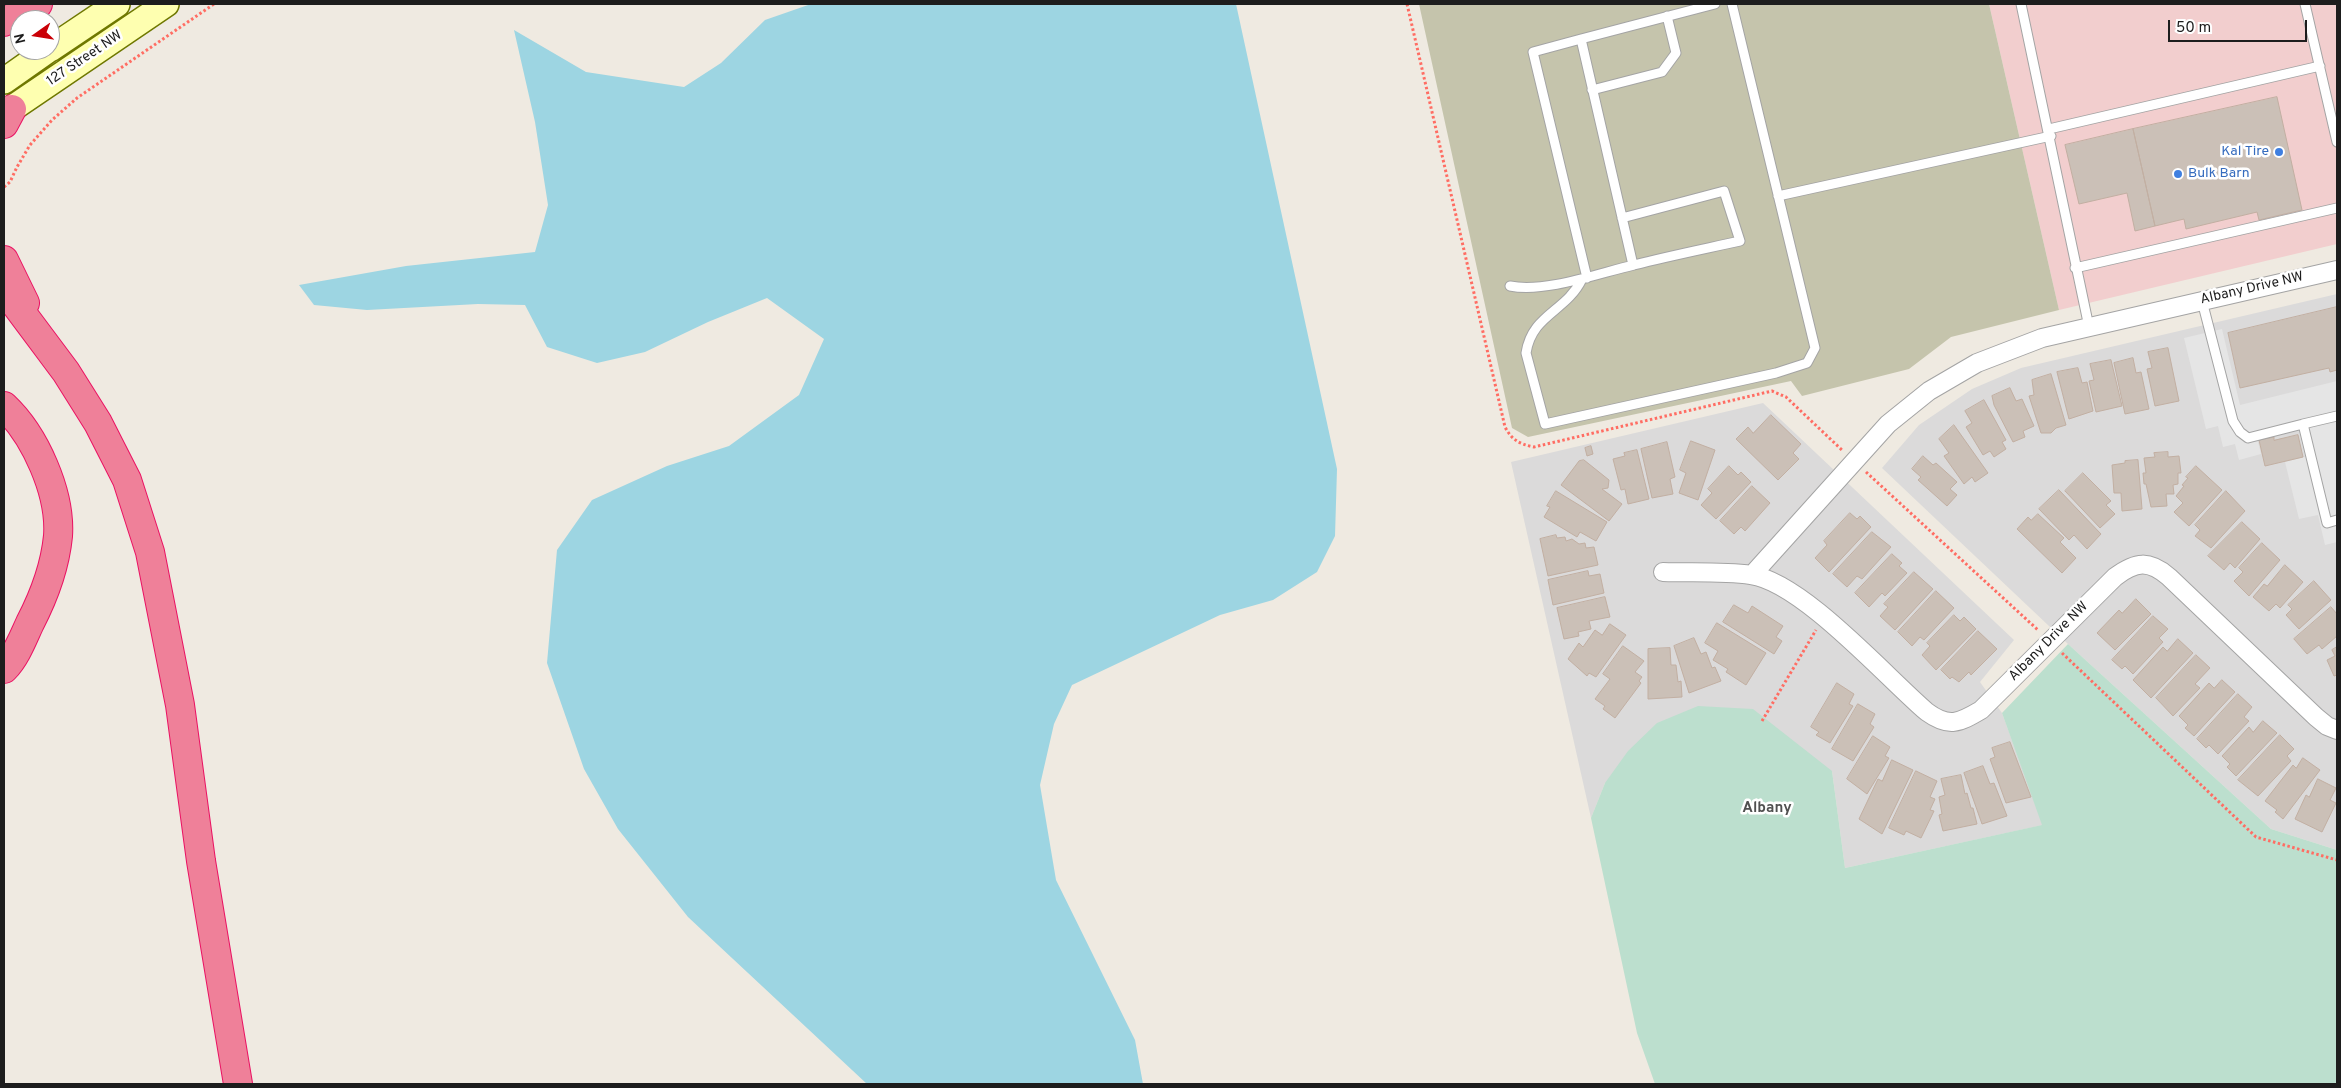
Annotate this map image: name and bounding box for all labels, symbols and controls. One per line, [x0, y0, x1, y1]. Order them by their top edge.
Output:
north arrow [10, 10, 60, 60]
scale bar [2171, 10, 2310, 42]
text: 50 m [2176, 19, 2211, 38]
street label: 127 Street NW [44, 28, 126, 90]
text: N [11, 31, 30, 45]
place label: Kal Tire [2221, 144, 2269, 160]
marker: Kal Tire [2273, 146, 2285, 158]
place label: Bulk Barn [2188, 166, 2250, 182]
marker: Bulk Barn [2172, 168, 2184, 180]
street label: Albany Drive NW [2199, 269, 2305, 309]
street label: Albany Drive NW [2006, 599, 2092, 685]
district label: Albany [1742, 800, 1792, 818]

